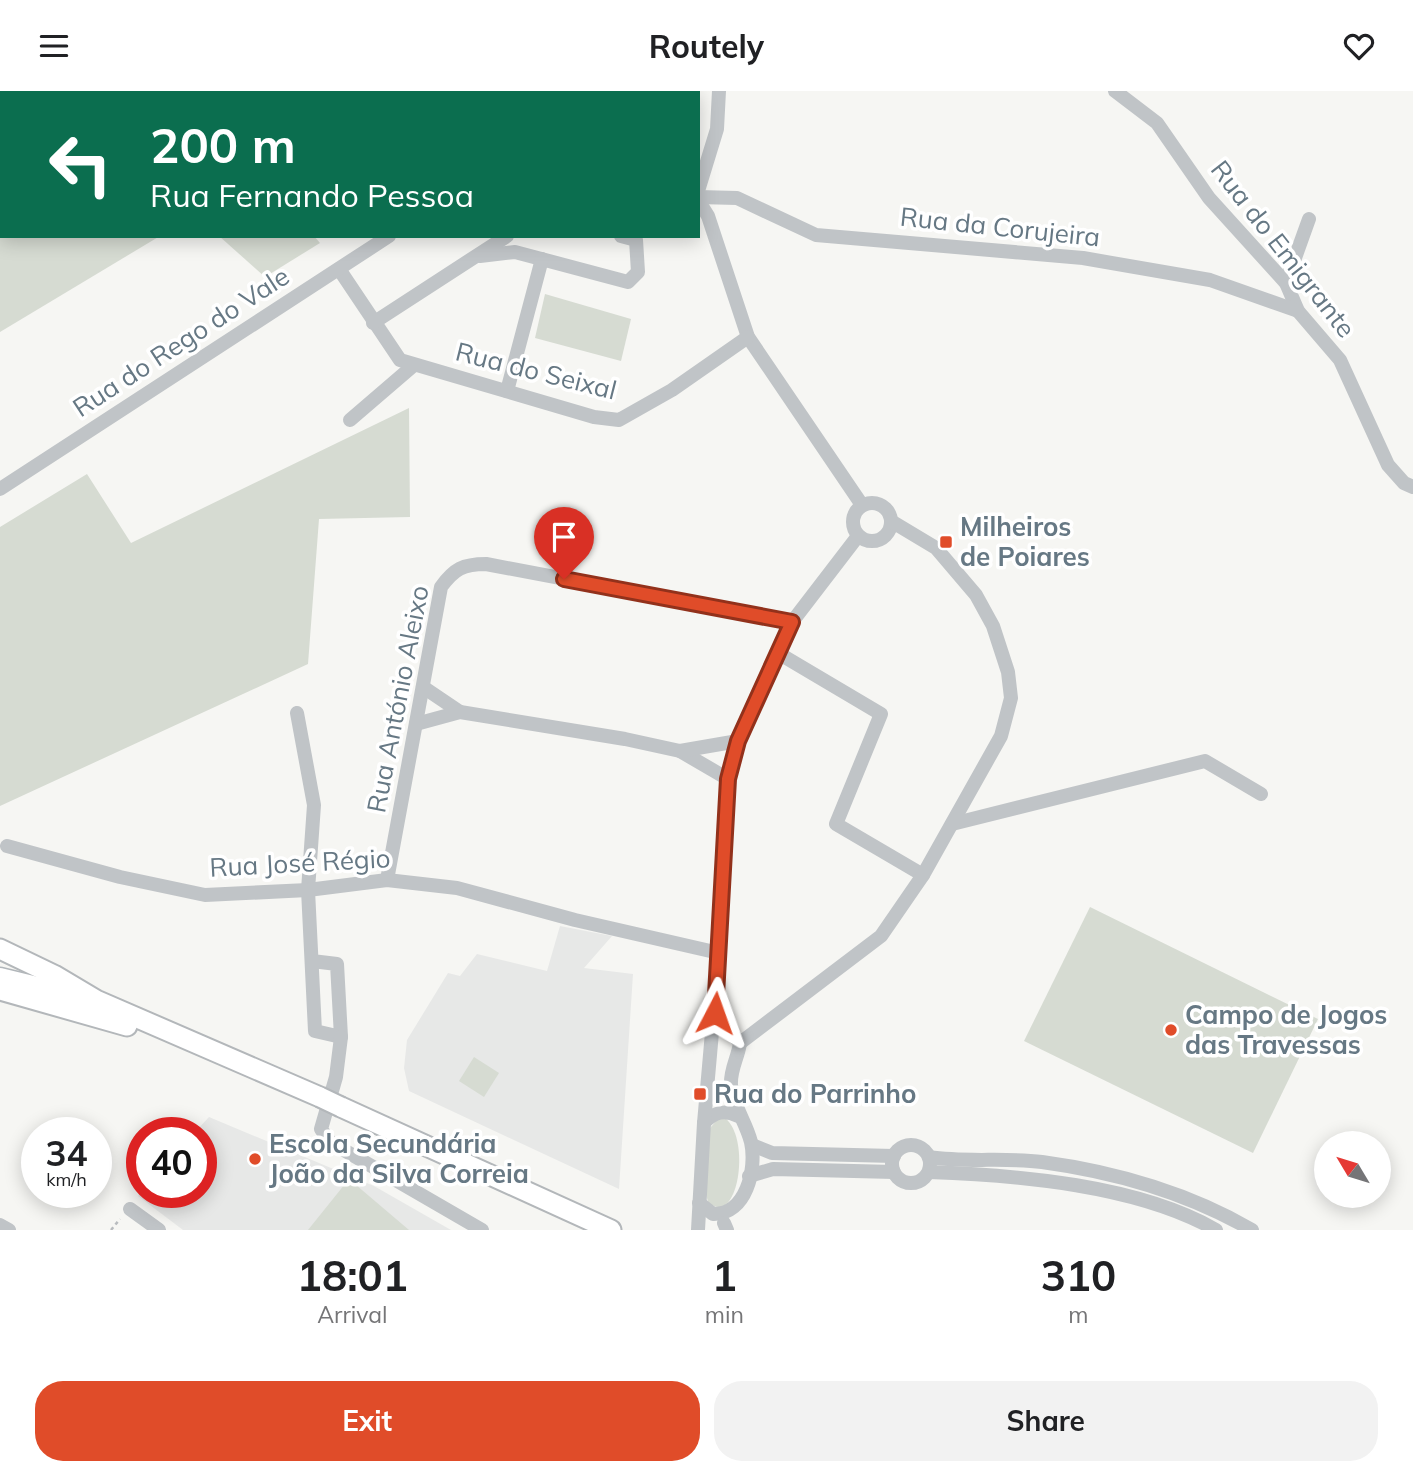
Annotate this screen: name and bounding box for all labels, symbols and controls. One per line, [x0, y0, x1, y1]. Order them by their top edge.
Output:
text: Routely [649, 26, 764, 66]
icon: menu [35, 27, 73, 65]
icon: heart [1340, 27, 1378, 65]
text: 200 m [150, 114, 296, 175]
icon: left [35, 119, 126, 210]
street label: Rua do Emigrante [1204, 153, 1363, 344]
text: Rua Fernando Pessoa [150, 175, 474, 215]
street label: Rua da Corujeira [898, 200, 1102, 253]
street label: Rua do Rego do Vale [66, 259, 295, 424]
street label: Rua do Seixal [452, 335, 620, 406]
pin [534, 507, 594, 579]
place label: Milheiros de Poiares [960, 510, 1090, 573]
icon: arrive [545, 518, 583, 556]
marker: Milheiros de Poiares [938, 534, 954, 550]
street label: Rua António Aleixo [359, 583, 436, 815]
street label: Rua José Régio [209, 841, 391, 884]
position arrow [678, 976, 752, 1050]
place label: Campo de Jogos das Travessas [1185, 998, 1387, 1061]
marker: Campo de Jogos das Travessas [1163, 1022, 1179, 1038]
place label: Rua do Parrinho [714, 1077, 916, 1110]
marker: Rua do Parrinho [692, 1086, 708, 1102]
speed limit sign: 40 [126, 1117, 217, 1208]
place label: Escola Secundária João da Silva Correia [269, 1127, 529, 1190]
text: 34 [45, 1131, 88, 1175]
north arrow [1314, 1131, 1391, 1207]
map controls [1314, 1131, 1391, 1208]
marker: Escola Secundária João da Silva Correia [247, 1151, 263, 1167]
text: km/h [46, 1168, 87, 1191]
text: 18:01 [297, 1249, 408, 1302]
text: 1 [712, 1249, 737, 1302]
text: 310 [1041, 1249, 1116, 1302]
text: Arrival [317, 1300, 388, 1329]
text: min [705, 1300, 744, 1329]
text: m [1068, 1300, 1089, 1329]
button: Exit [35, 1381, 700, 1461]
button: Share [714, 1381, 1378, 1461]

